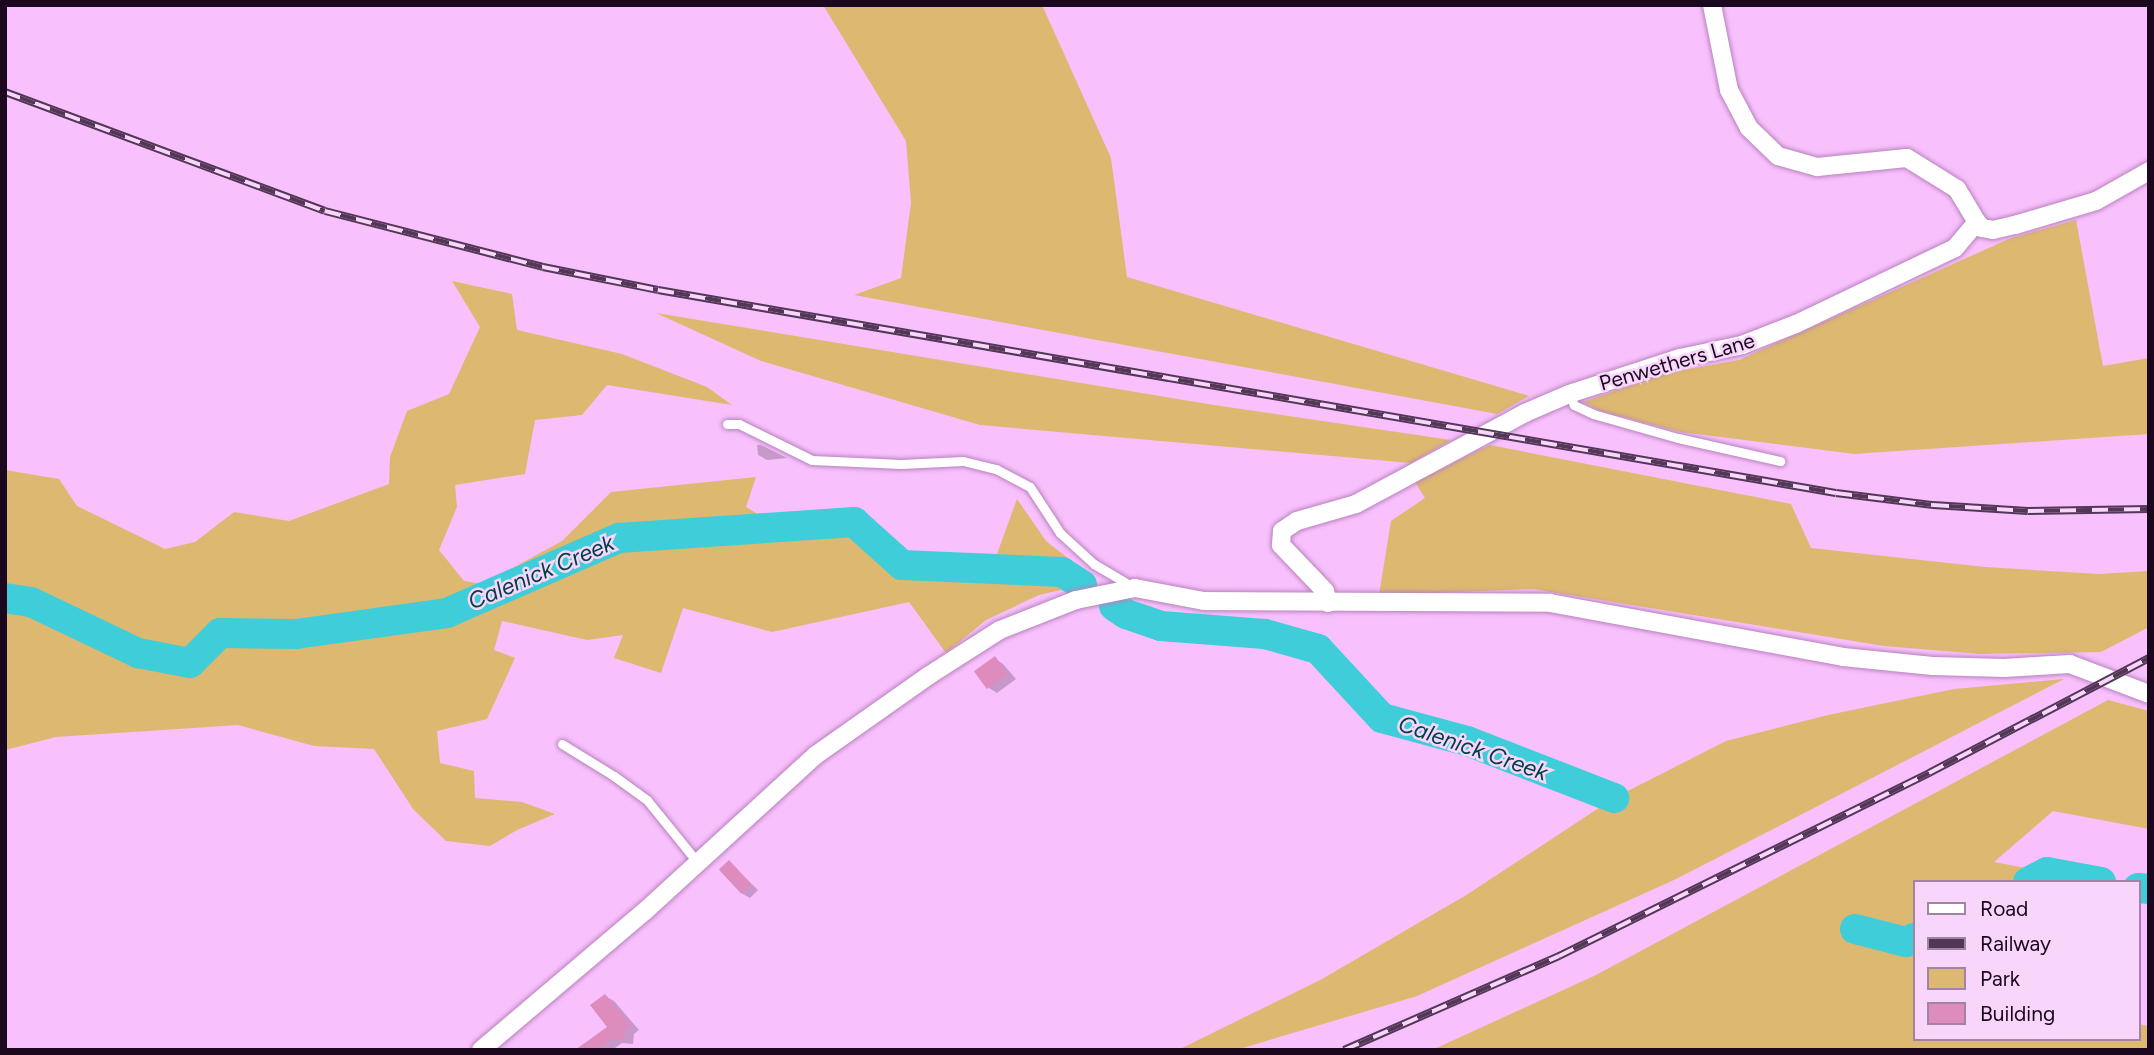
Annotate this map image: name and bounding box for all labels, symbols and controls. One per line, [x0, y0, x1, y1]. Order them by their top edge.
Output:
street label: Penwethers Lane [1596, 328, 1758, 396]
water label: Calenick Creek [464, 529, 618, 615]
water label: Calenick Creek [1395, 710, 1551, 786]
legend [1912, 880, 2140, 1041]
text: Road [1980, 896, 2028, 921]
text: Railway [1980, 931, 2051, 956]
text: Park [1980, 966, 2020, 991]
text: Building [1980, 1001, 2055, 1026]

